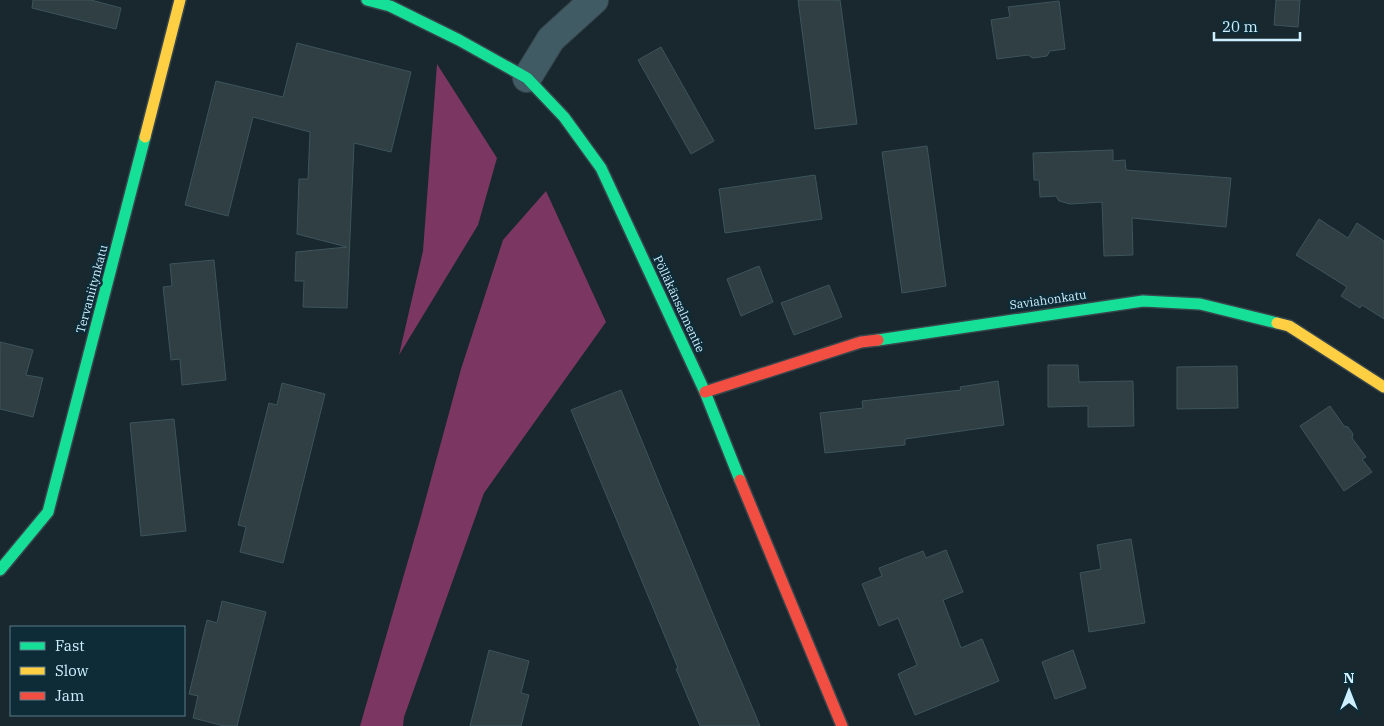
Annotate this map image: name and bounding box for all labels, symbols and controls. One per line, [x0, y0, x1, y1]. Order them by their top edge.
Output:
scale bar [1214, 10, 1300, 42]
text: 20 m [1222, 17, 1258, 36]
street label: Tervaniitynkatu [73, 243, 111, 335]
street label: Pölläkänsalmentie [650, 253, 708, 355]
street label: Saviahonkatu [1009, 287, 1088, 312]
legend [10, 626, 185, 716]
text: Fast [55, 636, 85, 655]
text: Slow [55, 661, 89, 680]
north arrow [1324, 666, 1374, 716]
text: N [1343, 669, 1355, 687]
text: Jam [55, 686, 84, 705]

